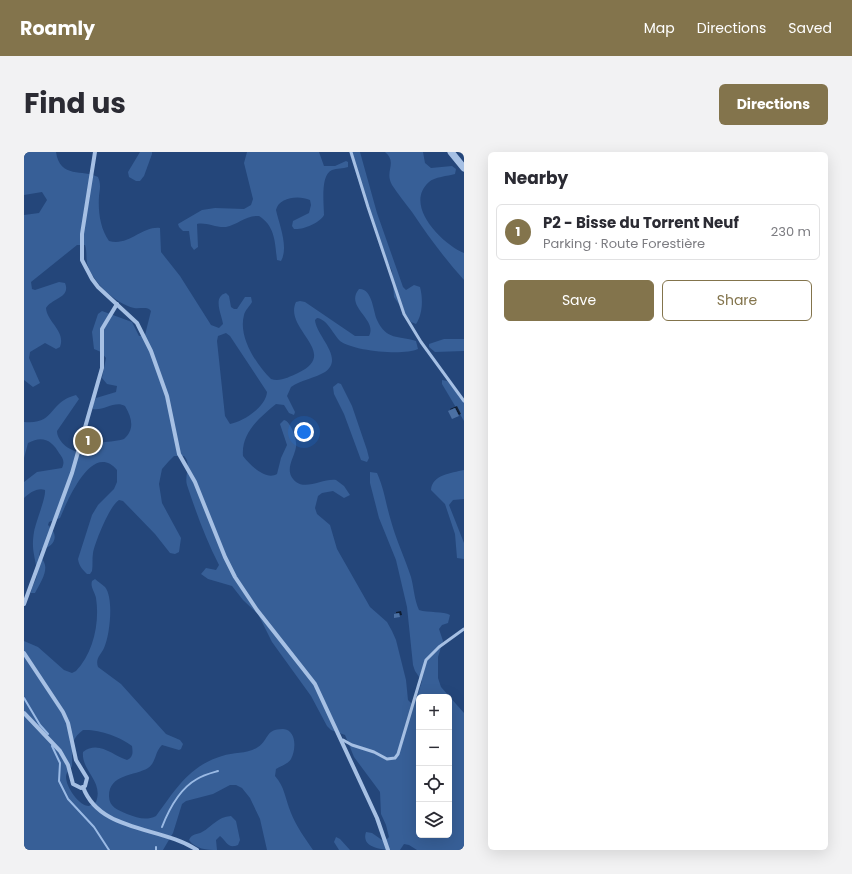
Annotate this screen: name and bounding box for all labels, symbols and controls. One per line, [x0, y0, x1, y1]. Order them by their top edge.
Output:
text: Roamly [20, 15, 95, 42]
text: Map [644, 18, 675, 38]
text: Directions [697, 18, 766, 38]
text: Saved [788, 18, 832, 38]
text: Find us [24, 84, 126, 123]
button: Directions [719, 84, 828, 125]
text: Nearby [504, 166, 568, 190]
text: P2 - Bisse du Torrent Neuf [543, 212, 739, 233]
text: 1 [516, 222, 520, 241]
text: 230 m [771, 222, 811, 241]
text: Parking · Route Forestière [543, 234, 705, 253]
button: Save [504, 280, 654, 321]
button: Share [662, 280, 812, 321]
your location [294, 422, 314, 442]
pin: 1 [75, 426, 101, 456]
map controls [416, 694, 452, 838]
button: + [416, 694, 452, 730]
button: − [416, 730, 452, 766]
button: locate [416, 766, 452, 802]
button: layers [416, 802, 452, 838]

